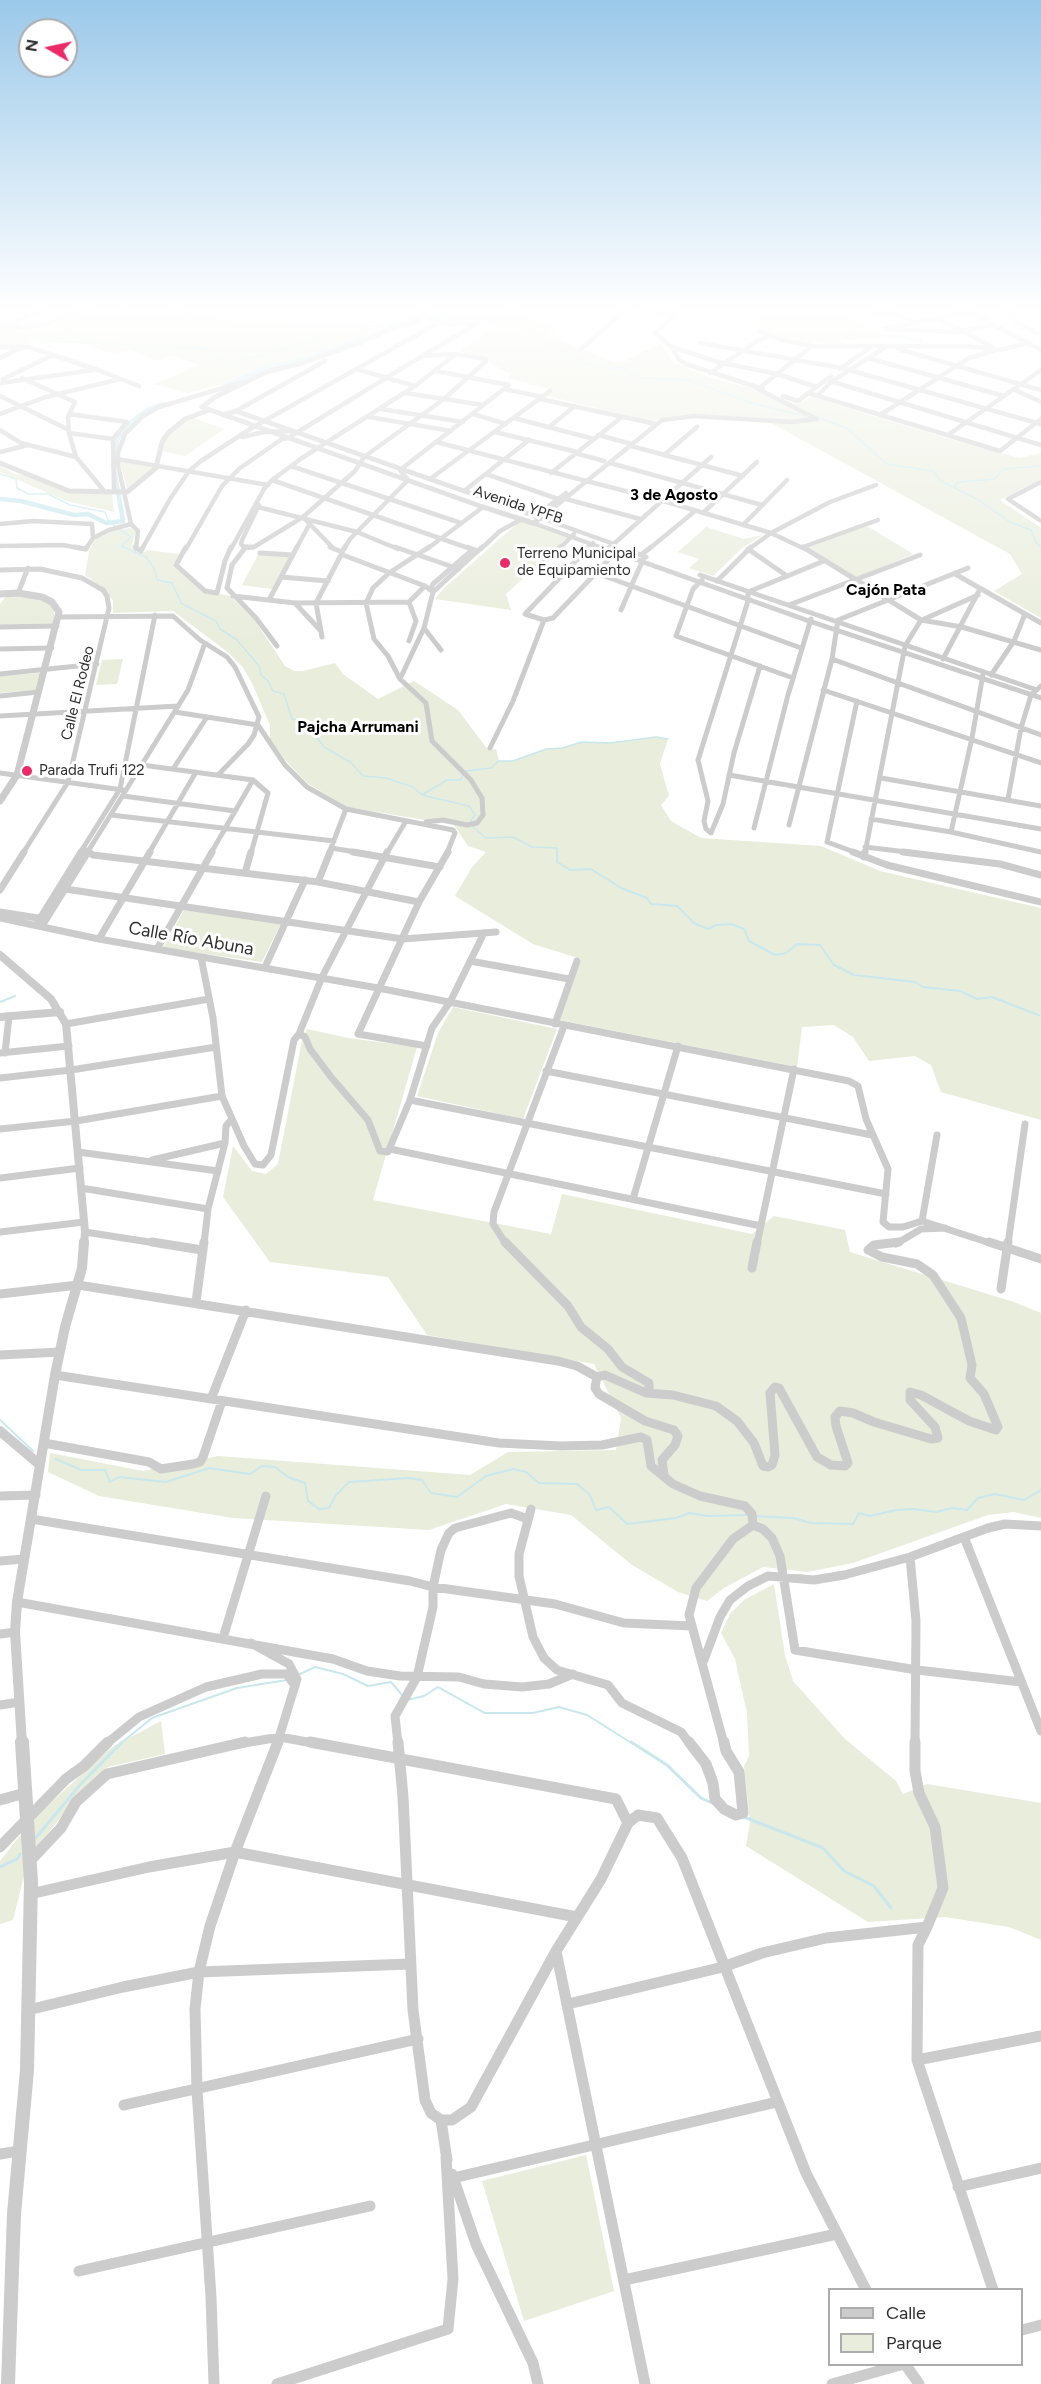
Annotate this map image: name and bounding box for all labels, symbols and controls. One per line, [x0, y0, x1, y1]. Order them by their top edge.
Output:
north arrow [18, 18, 78, 78]
text: N [21, 38, 42, 53]
street label: Avenida YPFB [471, 482, 565, 528]
district label: 3 de Agosto [630, 485, 718, 505]
place label: Terreno Municipal de Equipamiento [517, 545, 636, 580]
marker: Terreno Municipal de Equipamiento [498, 556, 512, 570]
district label: Cajón Pata [846, 580, 926, 600]
street label: Calle El Rodeo [58, 644, 98, 742]
district label: Pajcha Arrumani [297, 717, 419, 737]
place label: Parada Trufi 122 [39, 762, 145, 780]
marker: Parada Trufi 122 [20, 764, 34, 778]
street label: Calle Río Abuna [127, 917, 255, 961]
legend [828, 2288, 1023, 2366]
text: Calle [886, 2302, 926, 2324]
text: Parque [886, 2332, 942, 2354]

